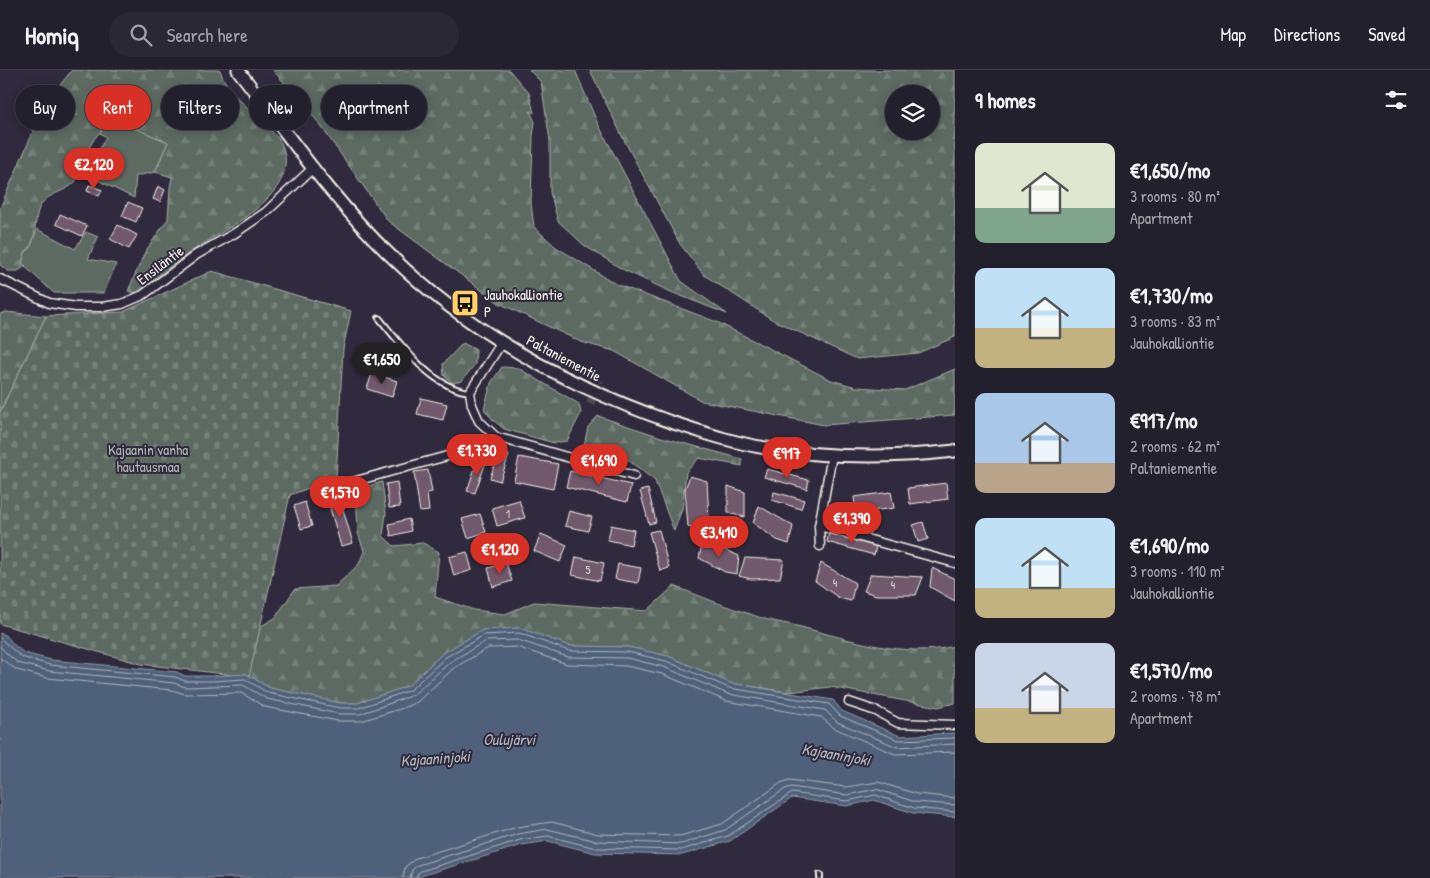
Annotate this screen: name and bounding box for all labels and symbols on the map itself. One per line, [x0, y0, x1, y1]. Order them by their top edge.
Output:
pin: €2,120 [53, 148, 135, 190]
street label: Ensiläntie [132, 240, 188, 290]
place label: Jauhokalliontie P [484, 284, 563, 322]
bus stop icon: Jauhokalliontie P [450, 288, 480, 318]
street label: Paltaniementie [523, 330, 605, 386]
pin: €1,650 [341, 342, 423, 385]
pin: €1,730 [436, 434, 518, 476]
pin: €917 [757, 436, 817, 479]
park label: Kajaanin vanha hautausmaa [108, 439, 188, 477]
pin: €1,690 [558, 444, 640, 486]
pin: €1,570 [299, 476, 381, 518]
pin: €1,390 [811, 502, 893, 544]
house number: 1 [506, 505, 510, 522]
pin: €3,410 [678, 516, 760, 558]
pin: €1,120 [459, 532, 541, 575]
house number: 5 [585, 561, 591, 578]
house number: 4 [833, 574, 838, 591]
house number: 4 [891, 576, 896, 593]
water label: Oulujärvi [483, 728, 536, 750]
water label: Kajaaninjoki [800, 737, 873, 771]
water label: Kajaaninjoki [400, 745, 472, 771]

